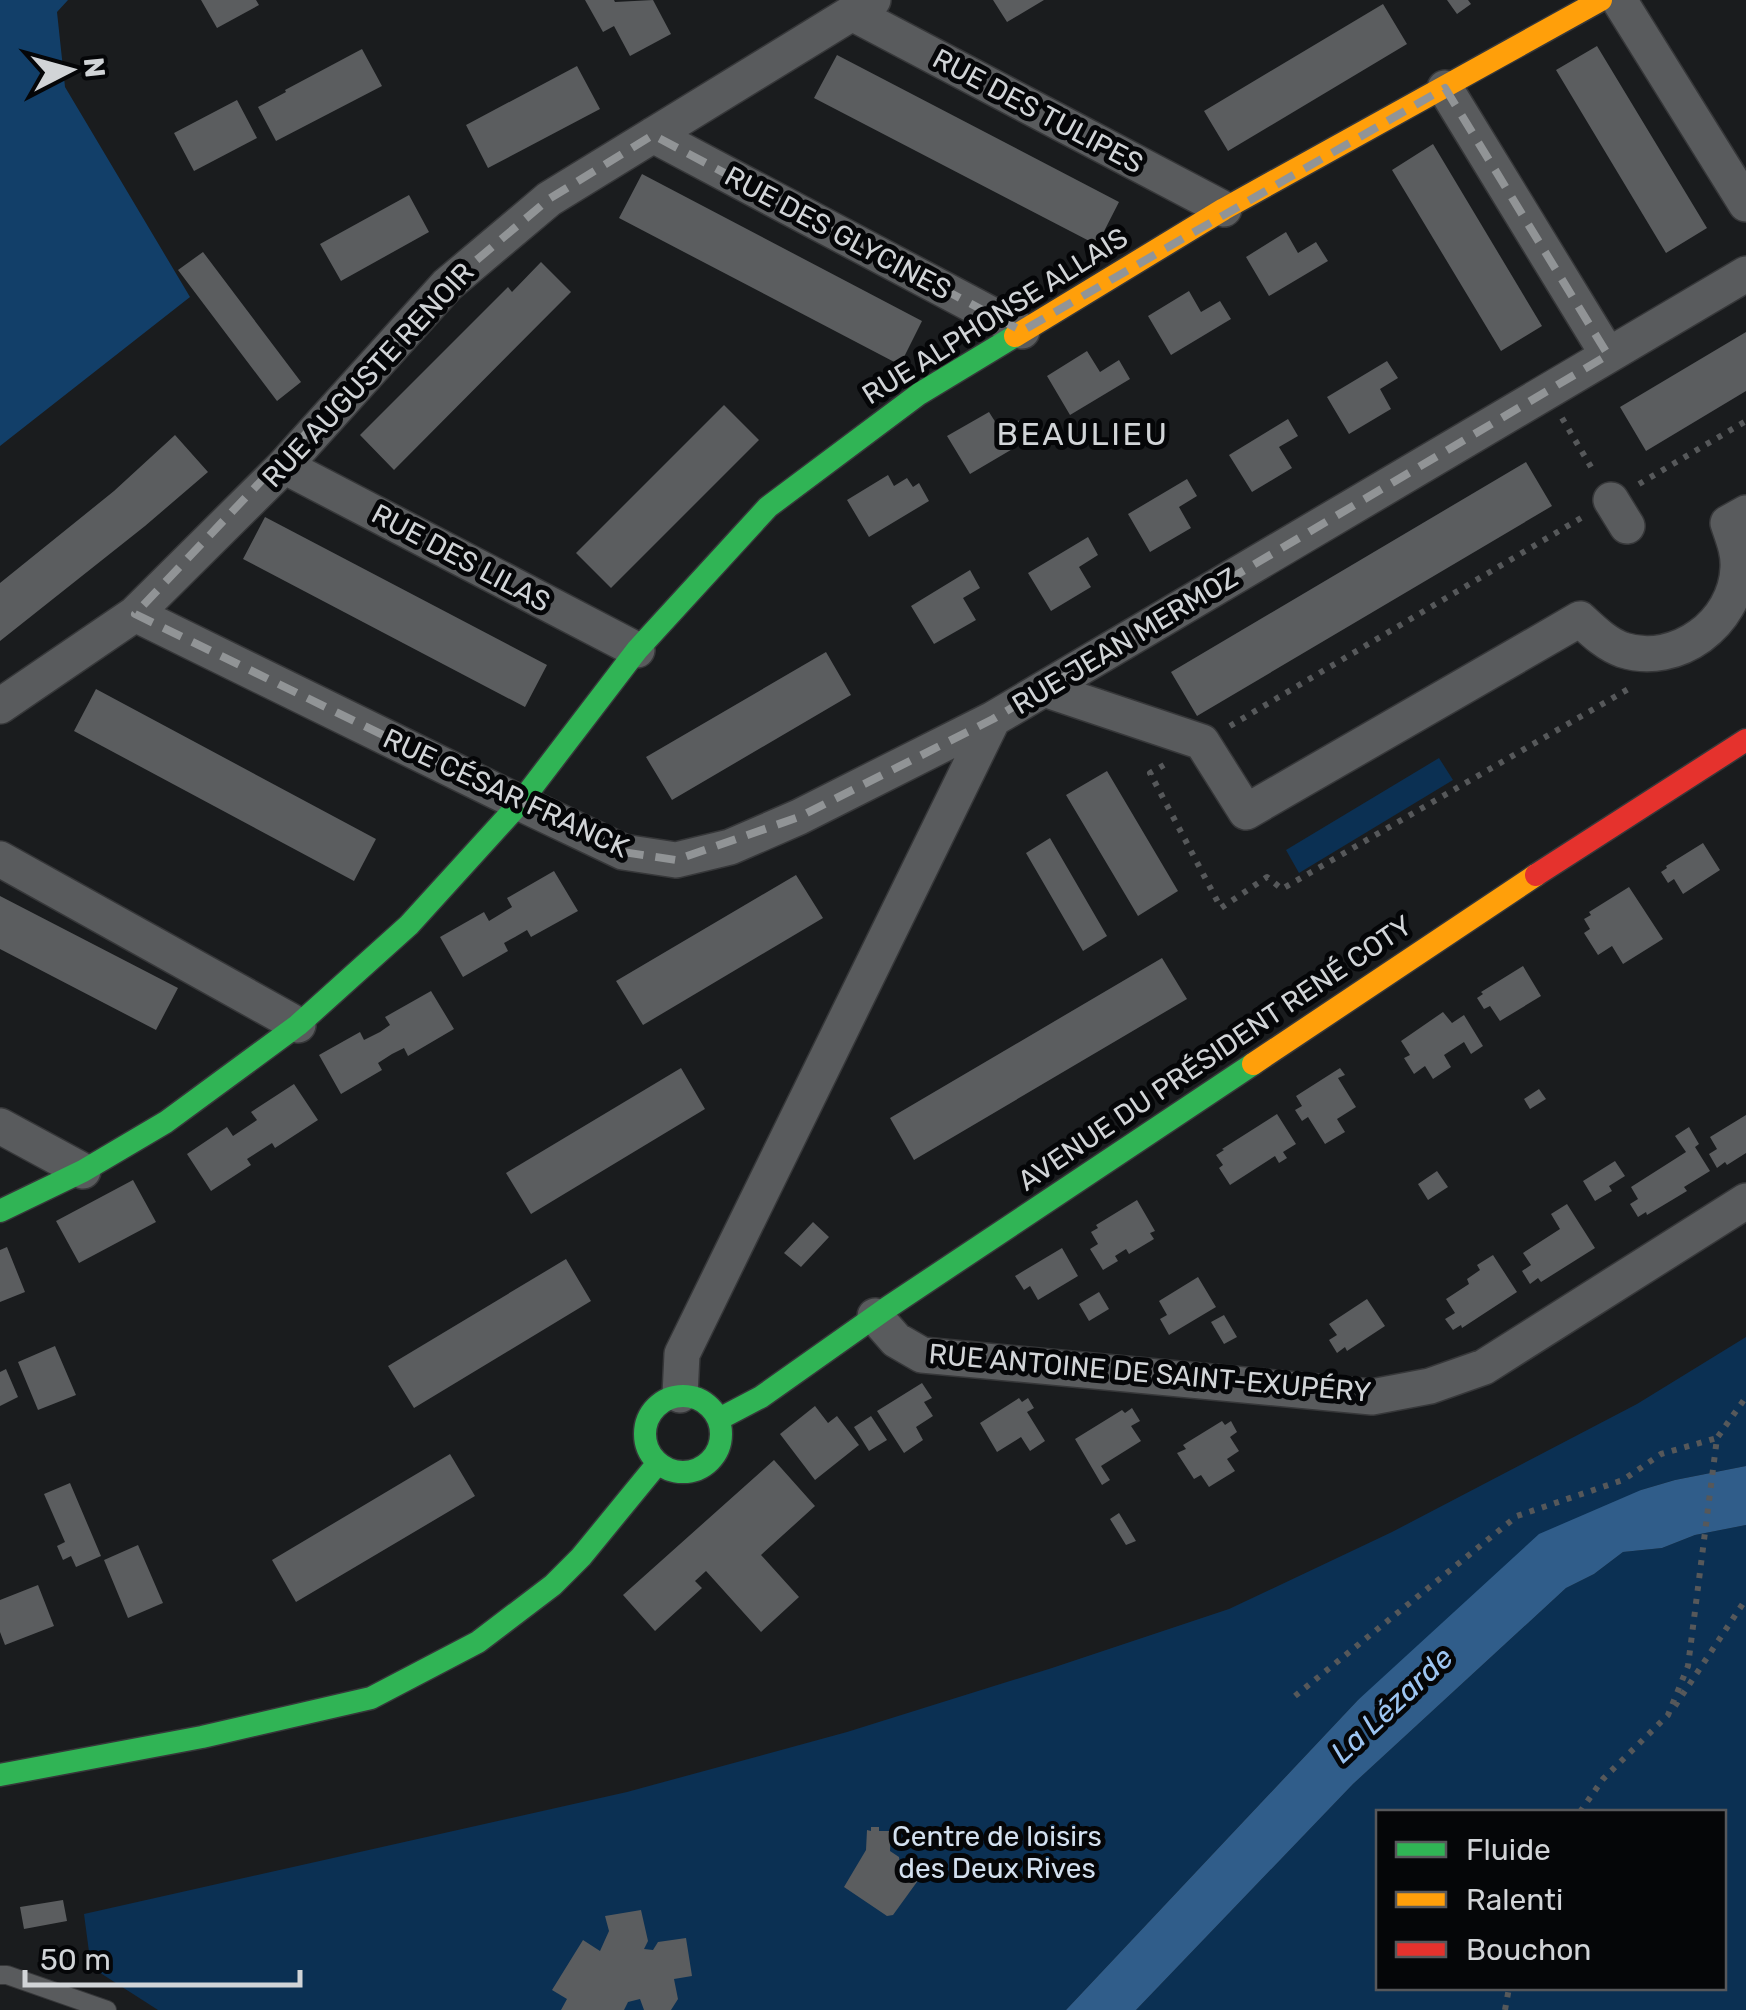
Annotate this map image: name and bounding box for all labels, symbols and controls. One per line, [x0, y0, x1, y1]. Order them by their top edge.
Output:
north arrow [20, 20, 120, 120]
street label: RUE DES TULIPES [927, 42, 1149, 180]
text: N [77, 56, 112, 79]
street label: RUE DES GLYCINES [719, 159, 957, 307]
street label: RUE ALPHONSE ALLAIS [856, 221, 1134, 411]
street label: RUE AUGUSTE RENOIR [255, 256, 481, 494]
district label: BEAULIEU [997, 415, 1169, 453]
street label: RUE DES LILAS [366, 497, 556, 619]
street label: RUE JEAN MERMOZ [1006, 561, 1244, 721]
street label: RUE CÉSAR FRANCK [378, 722, 634, 864]
street label: AVENUE DU PRÉSIDENT RENÉ COTY [1012, 908, 1418, 1198]
street label: RUE ANTOINE DE SAINT-EXUPÉRY [927, 1337, 1373, 1409]
water label: La Lézarde [1324, 1639, 1461, 1770]
legend [1376, 1810, 1726, 1990]
park label: Centre de loisirs des Deux Rives [892, 1820, 1102, 1885]
text: Fluide [1466, 1832, 1551, 1868]
text: Ralenti [1466, 1882, 1563, 1918]
scale bar [25, 1925, 300, 1987]
text: Bouchon [1466, 1932, 1592, 1968]
text: 50 m [40, 1942, 111, 1978]

